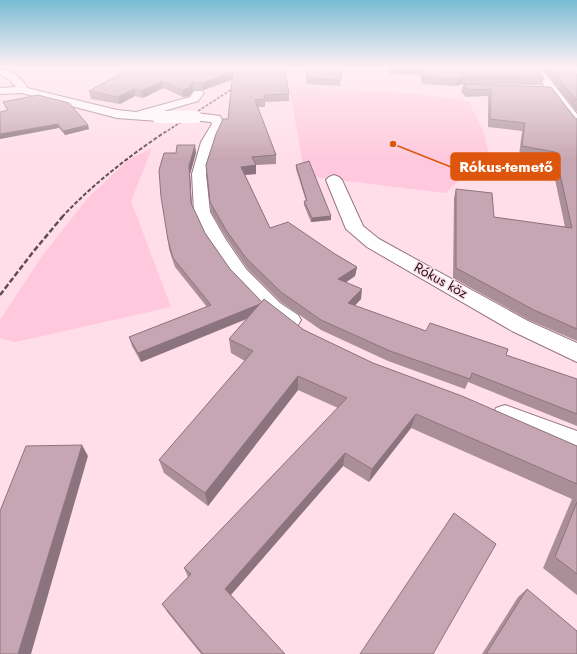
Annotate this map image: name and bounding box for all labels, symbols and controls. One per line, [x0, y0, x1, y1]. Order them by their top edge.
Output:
callout: Rókus-temető [451, 153, 560, 180]
text: Rókus-temető [459, 156, 553, 178]
street label: Rókus köz [411, 257, 472, 303]

